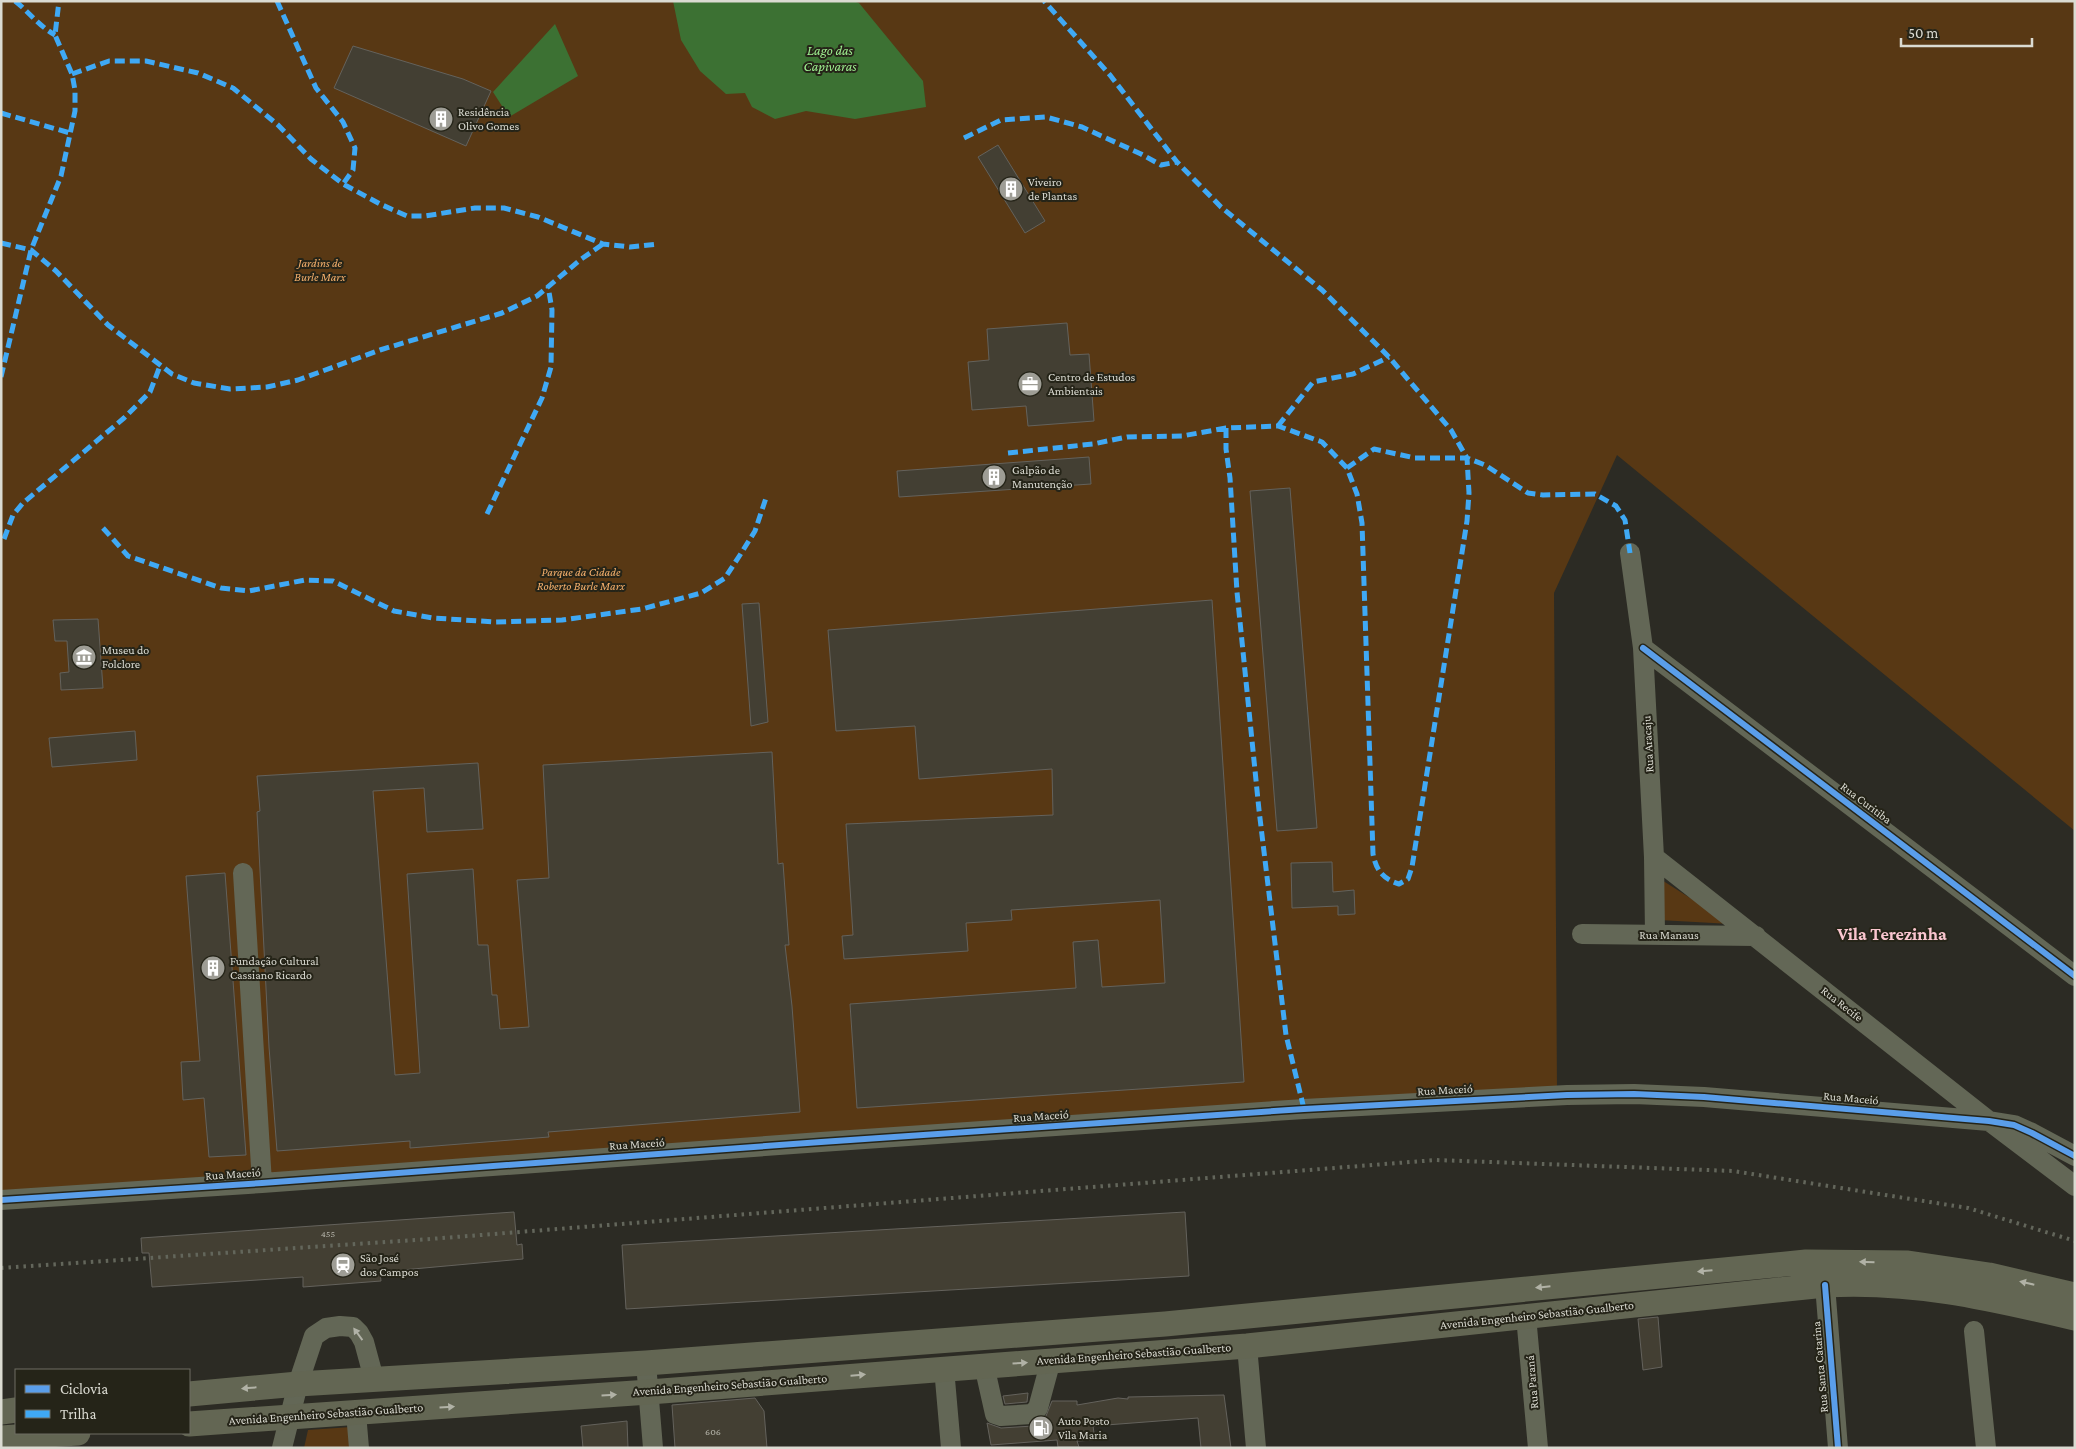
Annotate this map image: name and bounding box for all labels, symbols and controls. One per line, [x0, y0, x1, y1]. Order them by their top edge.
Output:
scale bar [1901, 15, 2032, 47]
text: 50 m [1908, 25, 1938, 41]
water label: Lago das Capivaras [803, 42, 857, 74]
place label: Residência Olivo Gomes [458, 105, 519, 133]
building icon: Residência Olivo Gomes [428, 106, 454, 132]
place label: Viveiro de Plantas [1028, 175, 1077, 203]
building icon: Viveiro de Plantas [998, 176, 1024, 202]
park label: Jardins de Burle Marx [294, 256, 346, 284]
place label: Centro de Estudos Ambientais [1048, 370, 1136, 398]
office icon: Centro de Estudos Ambientais [1017, 371, 1043, 397]
place label: Galpão de Manutenção [1012, 463, 1072, 491]
building icon: Galpão de Manutenção [981, 464, 1007, 490]
park label: Parque da Cidade Roberto Burle Marx [537, 565, 626, 593]
place label: Museu do Folclore [102, 643, 149, 671]
museum icon: Museu do Folclore [71, 644, 97, 670]
street label: Rua Aracaju [1639, 715, 1656, 773]
street label: Rua Curitiba [1838, 779, 1895, 827]
district label: Vila Terezinha [1836, 924, 1947, 944]
street label: Rua Manaus [1639, 928, 1699, 942]
place label: Fundação Cultural Cassiano Ricardo [230, 954, 319, 982]
building icon: Fundação Cultural Cassiano Ricardo [200, 955, 226, 981]
street label: Rua Recife [1818, 983, 1866, 1025]
street label: Rua Maceió [1417, 1082, 1473, 1098]
street label: Rua Maceió [1823, 1089, 1879, 1107]
street label: Rua Maceió [1013, 1107, 1069, 1125]
street label: Rua Maceió [609, 1135, 665, 1153]
street label: Rua Maceió [205, 1165, 261, 1183]
house number: 455 [321, 1228, 335, 1239]
place label: São José dos Campos [360, 1251, 419, 1279]
station icon: São José dos Campos [330, 1252, 356, 1278]
one-way arrow [1858, 1257, 1874, 1265]
one-way arrow [1696, 1267, 1712, 1275]
one-way arrow [2020, 1279, 2035, 1287]
one-way arrow [1535, 1283, 1551, 1291]
street label: Avenida Engenheiro Sebastião Gualberto [1439, 1298, 1635, 1332]
street label: Rua Santa Catarina [1809, 1320, 1831, 1413]
one-way arrow [353, 1328, 364, 1341]
street label: Avenida Engenheiro Sebastião Gualberto [1036, 1340, 1232, 1368]
street label: Rua Paraná [1523, 1354, 1541, 1409]
one-way arrow [1012, 1358, 1028, 1366]
legend [15, 1369, 190, 1434]
street label: Avenida Engenheiro Sebastião Gualberto [632, 1371, 828, 1399]
one-way arrow [850, 1371, 866, 1379]
text: Ciclovia [60, 1381, 108, 1397]
one-way arrow [241, 1385, 257, 1393]
one-way arrow [601, 1390, 617, 1398]
street label: Avenida Engenheiro Sebastião Gualberto [228, 1400, 424, 1428]
one-way arrow [439, 1402, 455, 1410]
text: Trilha [60, 1406, 96, 1422]
place label: Auto Posto Vila Maria [1058, 1414, 1110, 1442]
fuel station icon: Auto Posto Vila Maria [1028, 1415, 1054, 1441]
house number: 606 [705, 1426, 721, 1437]

